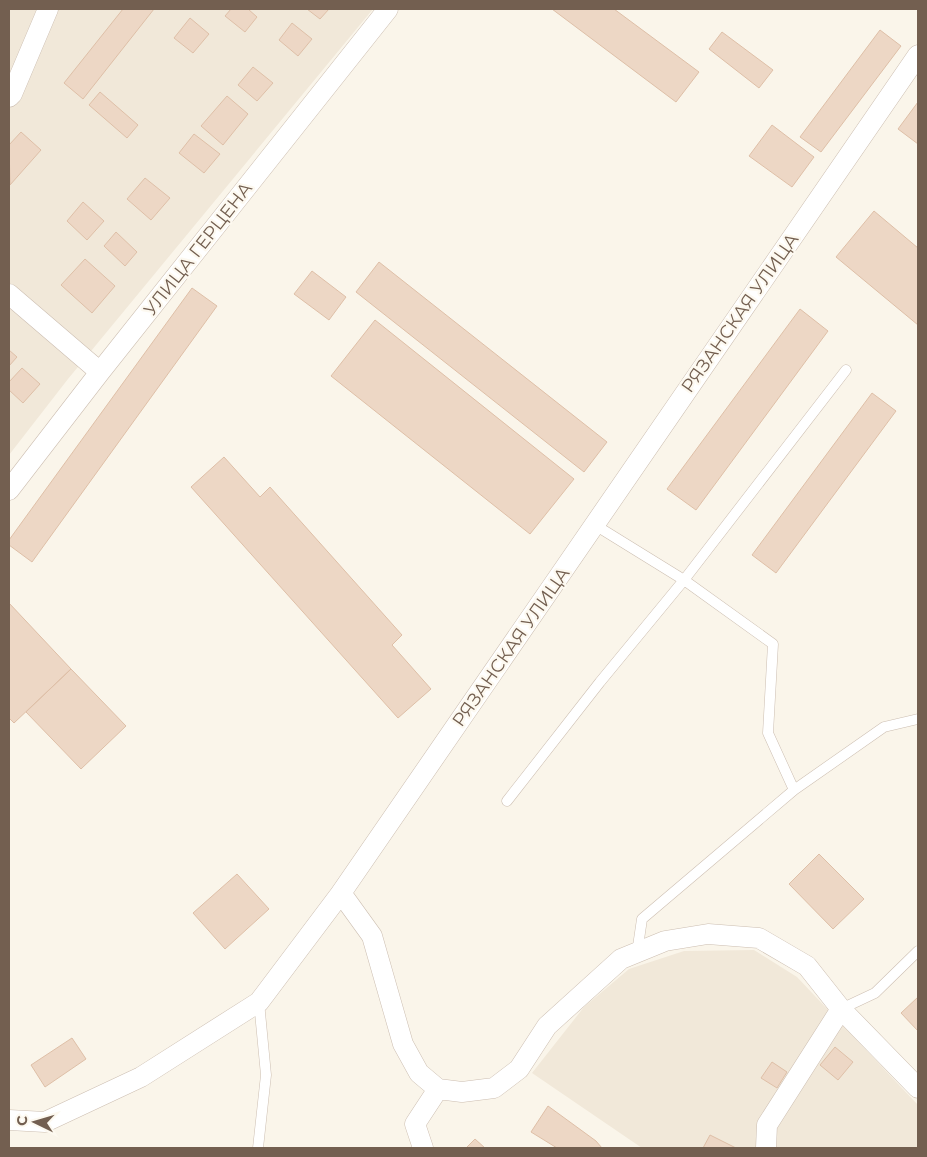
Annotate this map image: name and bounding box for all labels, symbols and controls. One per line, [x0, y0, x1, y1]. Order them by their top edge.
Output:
street label: УЛИЦА ГЕРЦЕНА [139, 177, 257, 320]
street label: РЯЗАНСКАЯ УЛИЦА [677, 229, 804, 397]
street label: РЯЗАНСКАЯ УЛИЦА [448, 563, 575, 731]
north arrow [10, 1097, 60, 1147]
text: С [13, 1115, 31, 1127]

